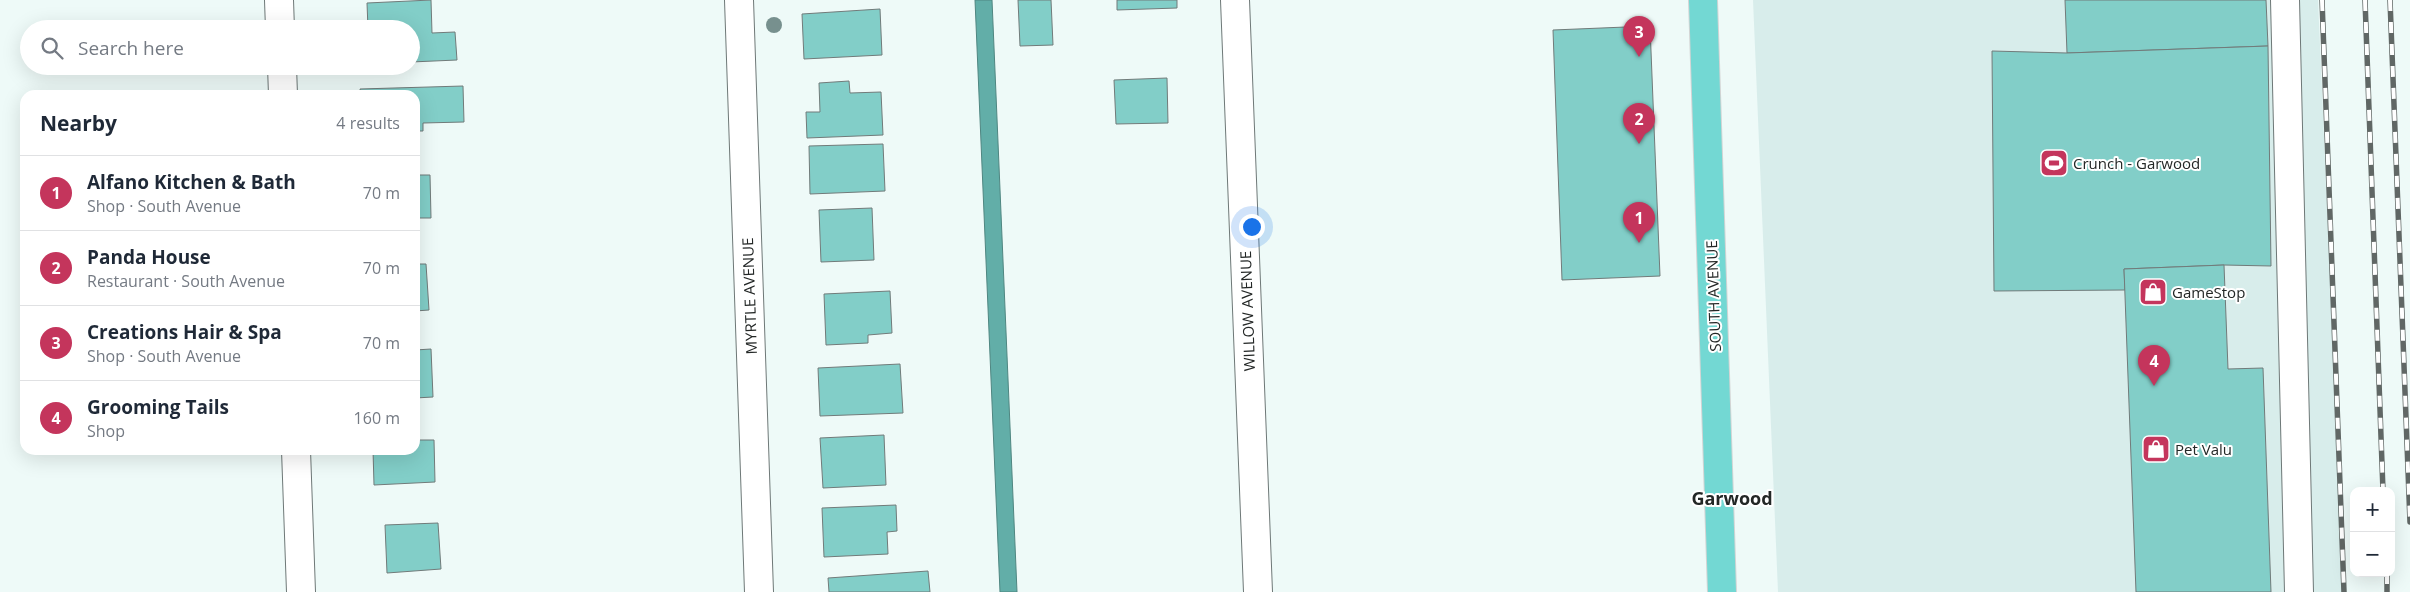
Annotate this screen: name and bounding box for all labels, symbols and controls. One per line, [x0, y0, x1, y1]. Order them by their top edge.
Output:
pin: 3 [1623, 16, 1655, 57]
search box [20, 20, 420, 75]
icon: search [38, 34, 66, 62]
text: Search here [78, 35, 184, 61]
pin: 2 [1623, 103, 1655, 144]
text: Nearby [40, 109, 117, 137]
text: 4 results [336, 112, 400, 134]
sports icon: Crunch - Garwood [2039, 148, 2069, 178]
place label: Crunch - Garwood [2073, 153, 2200, 173]
text: Alfano Kitchen & Bath [87, 169, 296, 195]
text: 1 [51, 182, 61, 204]
text: 70 m [363, 182, 400, 204]
text: Shop · South Avenue [87, 195, 241, 217]
pin: 1 [1623, 202, 1655, 243]
your location [1239, 214, 1265, 240]
street label: MYRTLE AVENUE [737, 237, 761, 355]
street label: SOUTH AVENUE [1701, 240, 1725, 352]
text: Panda House [87, 244, 211, 270]
street label: WILLOW AVENUE [1235, 250, 1259, 372]
text: 2 [51, 257, 61, 279]
text: 70 m [363, 257, 400, 279]
text: Restaurant · South Avenue [87, 270, 285, 292]
shop icon: GameStop [2138, 277, 2168, 307]
place label: GameStop [2172, 282, 2245, 302]
text: Creations Hair & Spa [87, 319, 282, 345]
text: 3 [51, 332, 61, 354]
text: 70 m [363, 332, 400, 354]
text: Shop · South Avenue [87, 345, 241, 367]
pin: 4 [2138, 345, 2170, 386]
text: Grooming Tails [87, 394, 229, 420]
text: 4 [51, 407, 61, 429]
text: 160 m [354, 407, 400, 429]
text: Shop [87, 420, 125, 442]
shop icon: Pet Valu [2141, 434, 2171, 464]
place label: Pet Valu [2175, 439, 2232, 459]
district label: Garwood [1691, 486, 1773, 510]
map controls [2350, 487, 2395, 577]
button: + [2350, 487, 2395, 532]
button: − [2350, 532, 2395, 577]

